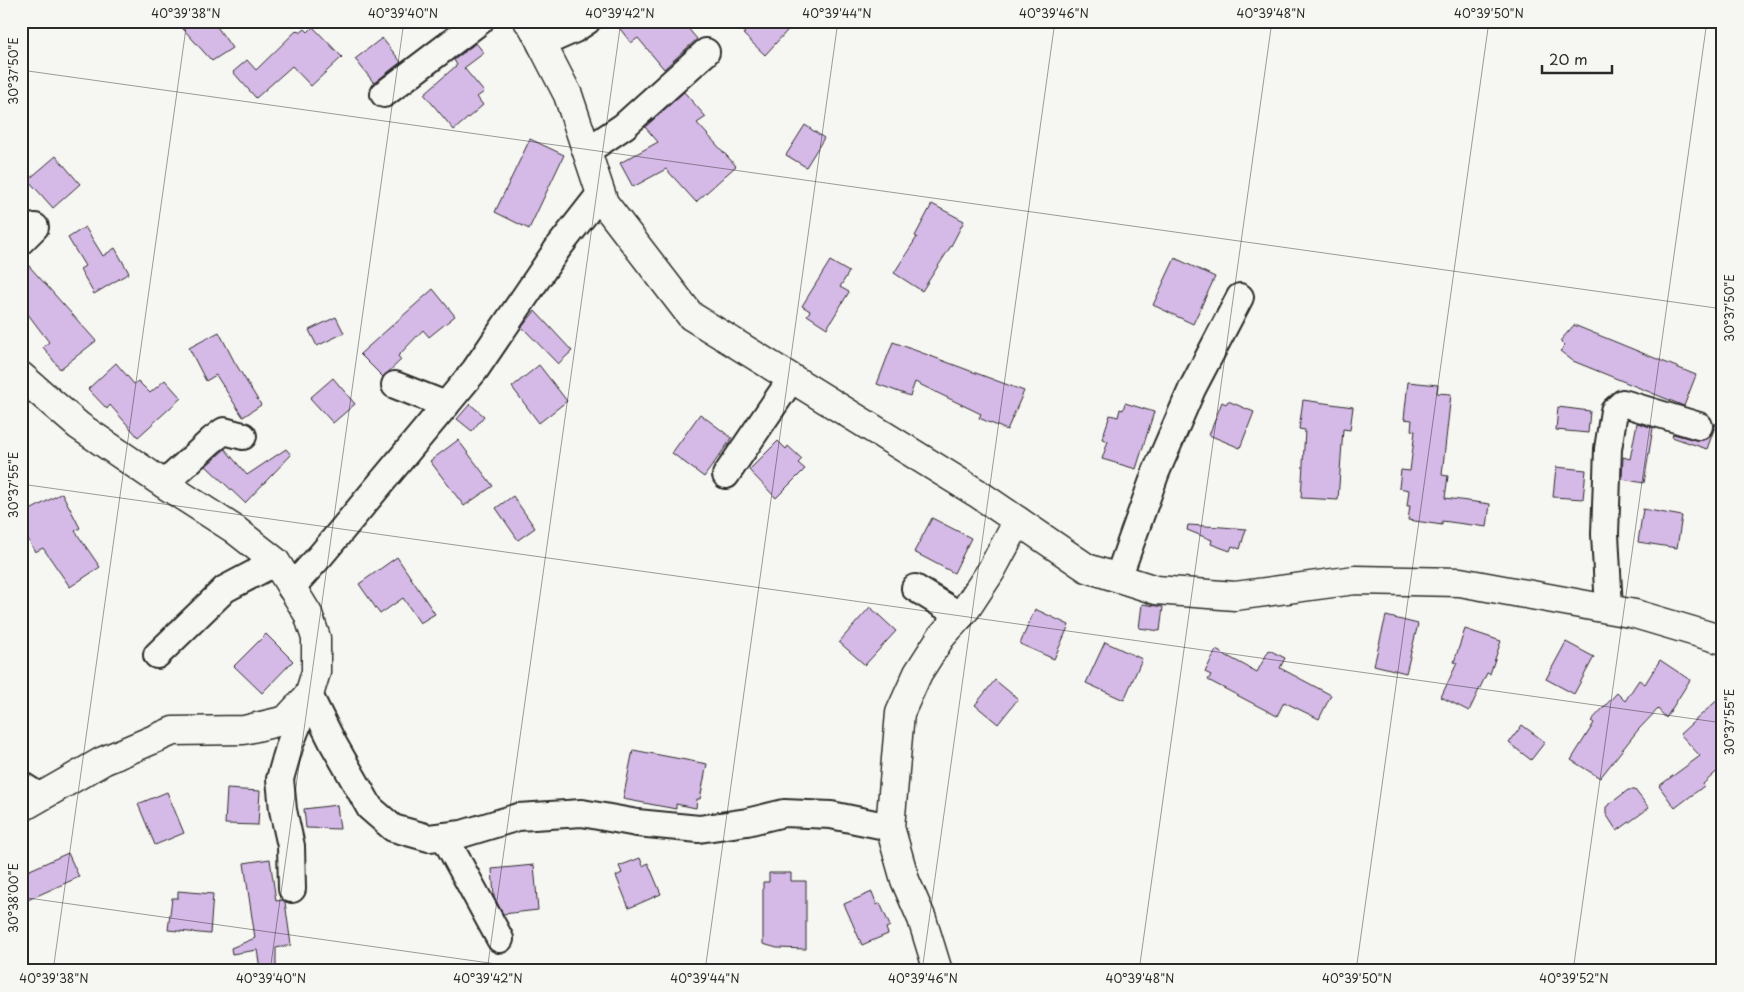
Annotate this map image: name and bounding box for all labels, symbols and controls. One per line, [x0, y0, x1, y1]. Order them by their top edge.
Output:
text: 40°39'38"N [151, 4, 221, 22]
text: 40°39'40"N [368, 4, 438, 22]
text: 40°39'42"N [585, 4, 655, 22]
text: 40°39'44"N [802, 4, 872, 22]
text: 40°39'46"N [1019, 4, 1089, 22]
text: 40°39'48"N [1236, 4, 1306, 22]
text: 40°39'50"N [1454, 4, 1524, 22]
text: 30°37'50"E [4, 37, 22, 105]
scale bar [1542, 42, 1612, 74]
text: 20 m [1549, 47, 1588, 70]
text: 30°37'50"E [1720, 274, 1738, 342]
text: 30°37'55"E [4, 452, 22, 518]
text: 30°37'55"E [1720, 689, 1738, 755]
text: 30°38'00"E [4, 863, 22, 933]
text: 40°39'38"N [19, 969, 89, 987]
text: 40°39'40"N [236, 969, 306, 987]
text: 40°39'42"N [453, 969, 523, 987]
text: 40°39'44"N [670, 969, 740, 987]
text: 40°39'46"N [888, 969, 958, 987]
text: 40°39'48"N [1105, 969, 1175, 987]
text: 40°39'50"N [1322, 969, 1392, 987]
text: 40°39'52"N [1539, 969, 1609, 987]

